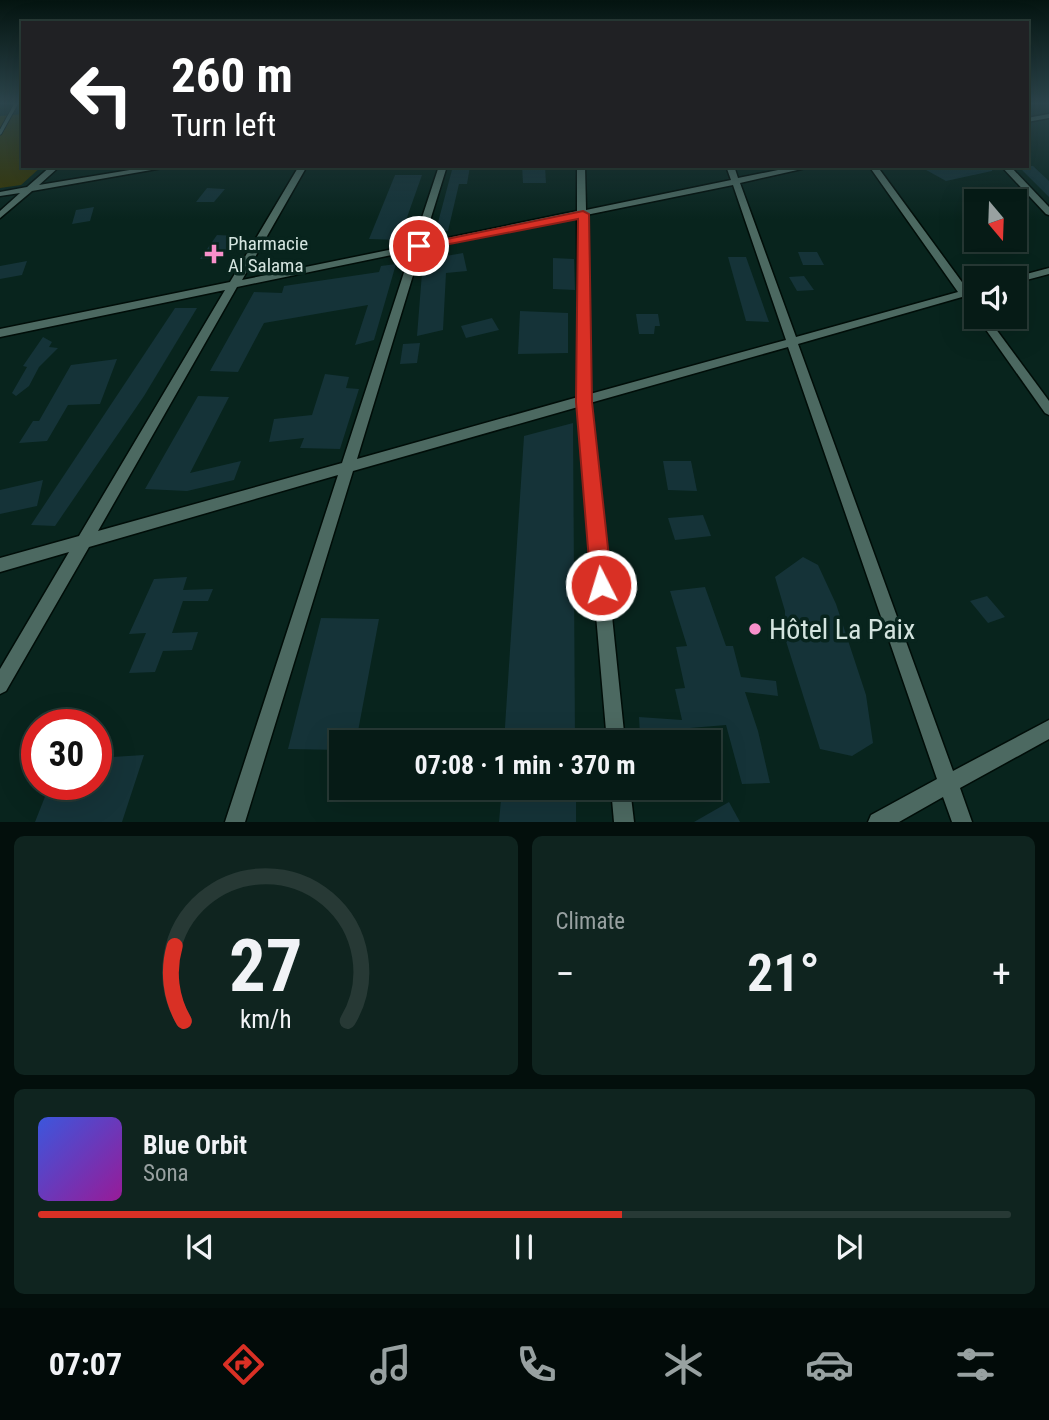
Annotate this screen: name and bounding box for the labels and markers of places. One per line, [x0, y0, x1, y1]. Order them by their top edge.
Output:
pin [389, 216, 449, 276]
place label: Pharmacie Al Salama [228, 232, 308, 277]
marker: Pharmacie Al Salama [206, 246, 222, 262]
place label: Hôtel La Paix [769, 613, 915, 646]
marker: Hôtel La Paix [747, 621, 763, 637]

